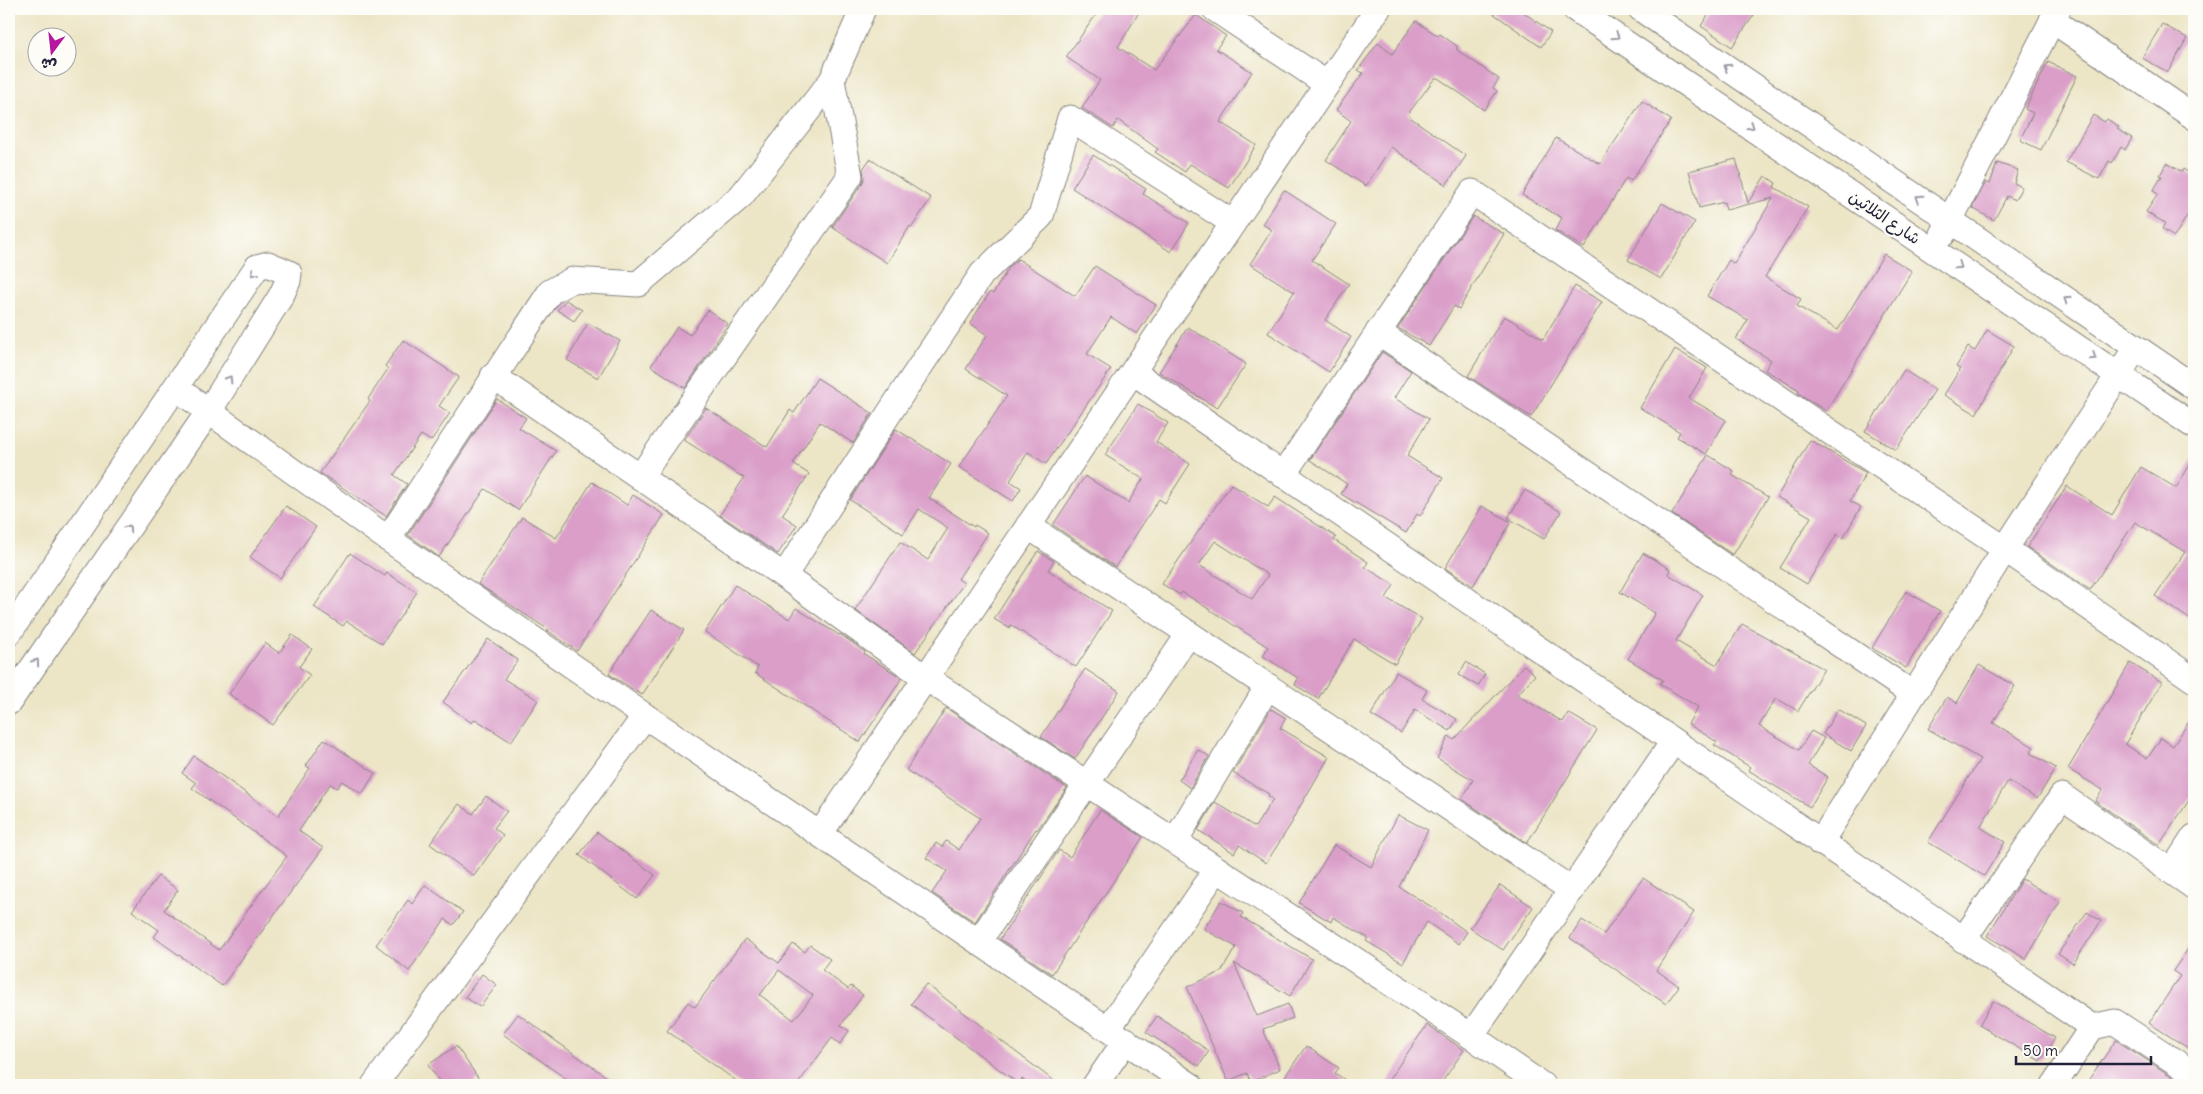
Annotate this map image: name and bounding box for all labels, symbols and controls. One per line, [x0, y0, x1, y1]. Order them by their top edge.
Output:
north arrow [28, 28, 78, 78]
one-way arrow [1610, 30, 1620, 39]
text: ش [39, 54, 58, 75]
one-way arrow [1723, 64, 1732, 73]
one-way arrow [1746, 120, 1755, 130]
street label: شارع الثلاثين [1844, 186, 1924, 250]
one-way arrow [1915, 195, 1924, 204]
one-way arrow [1953, 260, 1962, 269]
one-way arrow [250, 267, 259, 276]
one-way arrow [2064, 297, 2073, 306]
one-way arrow [2087, 351, 2097, 360]
one-way arrow [223, 376, 232, 385]
one-way arrow [122, 525, 131, 534]
one-way arrow [30, 658, 39, 668]
scale bar [2016, 1034, 2150, 1066]
text: 50 m [2023, 1041, 2058, 1060]

